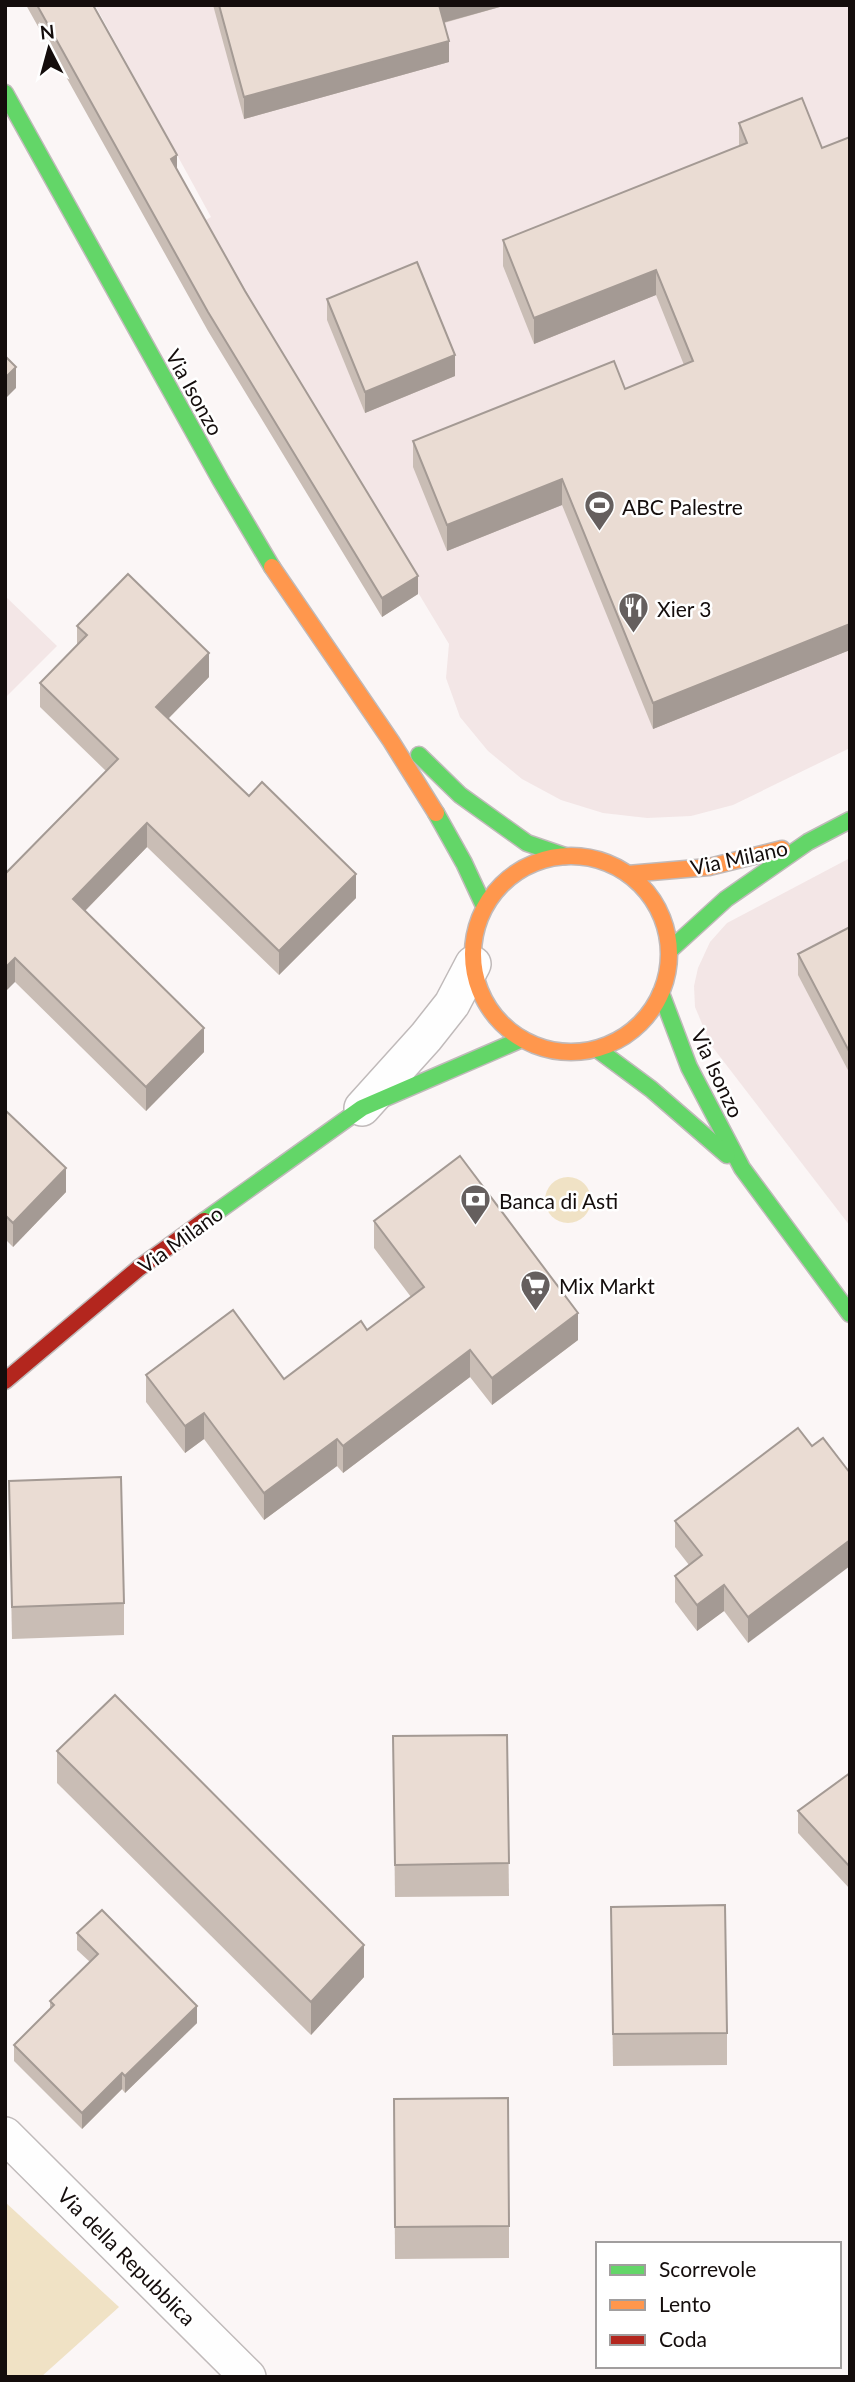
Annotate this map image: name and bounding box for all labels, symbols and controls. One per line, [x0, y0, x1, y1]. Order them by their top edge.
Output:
north arrow [14, 14, 84, 84]
text: N [39, 19, 56, 44]
street label: Via Isonzo [161, 345, 229, 439]
sports icon: ABC Palestre [582, 489, 616, 533]
place label: ABC Palestre [622, 494, 743, 519]
restaurant icon: Xier 3 [617, 591, 651, 635]
place label: Xier 3 [657, 596, 712, 621]
street label: Via Milano [688, 835, 790, 879]
street label: Via Isonzo [687, 1025, 749, 1121]
bank icon: Banca di Asti [459, 1183, 493, 1227]
place label: Banca di Asti [499, 1188, 618, 1213]
street label: Via Milano [133, 1200, 227, 1278]
supermarket icon: Mix Markt [519, 1268, 553, 1312]
place label: Mix Markt [559, 1273, 655, 1298]
street label: Via della Repubblica [53, 2182, 201, 2330]
legend [596, 2242, 841, 2368]
text: Scorrevole [659, 2256, 756, 2281]
text: Lento [659, 2291, 711, 2316]
text: Coda [659, 2326, 707, 2351]

